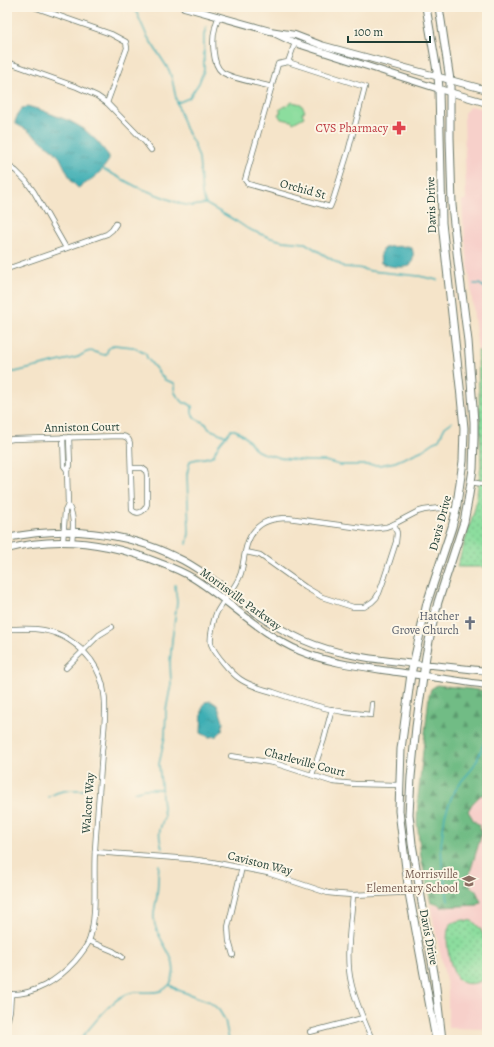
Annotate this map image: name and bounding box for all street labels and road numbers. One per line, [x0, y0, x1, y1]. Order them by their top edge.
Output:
street label: Orchid St [278, 175, 328, 203]
street label: Davis Drive [422, 176, 440, 234]
street label: Anniston Court [43, 418, 120, 436]
street label: Davis Drive [425, 494, 455, 552]
street label: Morrisville Parkway [197, 564, 286, 634]
street label: Charleville Court [263, 744, 347, 780]
street label: Walcott Way [78, 771, 98, 835]
street label: Caviston Way [226, 847, 295, 879]
street label: Davis Drive [416, 908, 442, 966]

